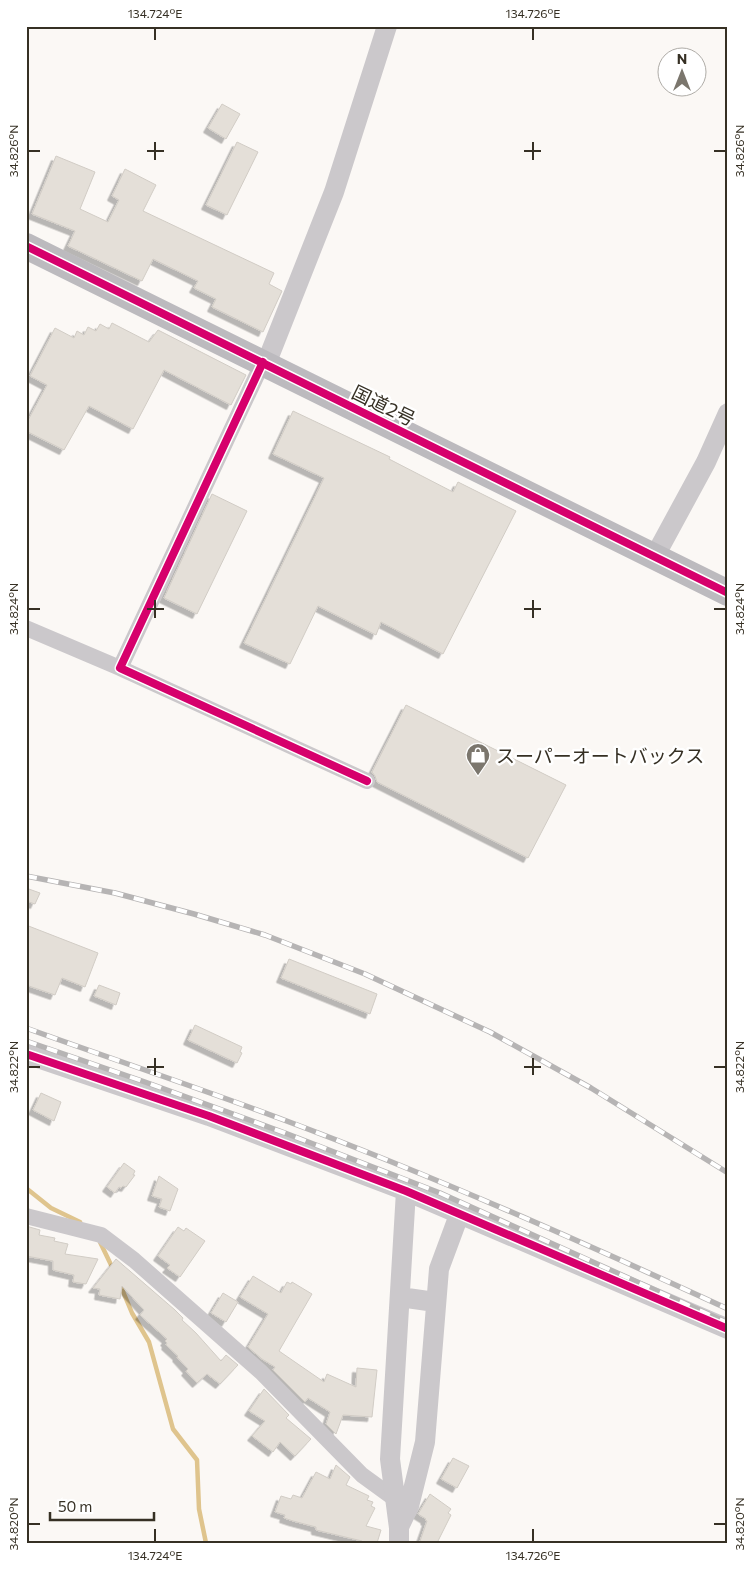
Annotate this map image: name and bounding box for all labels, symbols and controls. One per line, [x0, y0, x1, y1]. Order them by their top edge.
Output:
text: 134.724°E [128, 6, 182, 20]
text: 134.726°E [506, 6, 560, 20]
north arrow [656, 48, 706, 98]
text: N [677, 50, 687, 67]
text: 34.826°N [6, 125, 20, 177]
text: 34.826°N [732, 125, 746, 177]
street label: 国道2号 [349, 380, 419, 430]
text: 34.824°N [6, 583, 20, 635]
text: 34.824°N [732, 583, 746, 635]
shop icon: スーパーオートバックス [465, 742, 491, 776]
place label: スーパーオートバックス [496, 744, 704, 767]
text: 34.822°N [6, 1041, 20, 1093]
text: 34.822°N [732, 1041, 746, 1093]
scale bar [50, 1489, 154, 1521]
text: 50 m [58, 1497, 92, 1515]
text: 34.820°N [6, 1498, 20, 1550]
text: 34.820°N [732, 1498, 746, 1550]
text: 134.724°E [128, 1548, 182, 1562]
text: 134.726°E [506, 1548, 560, 1562]

